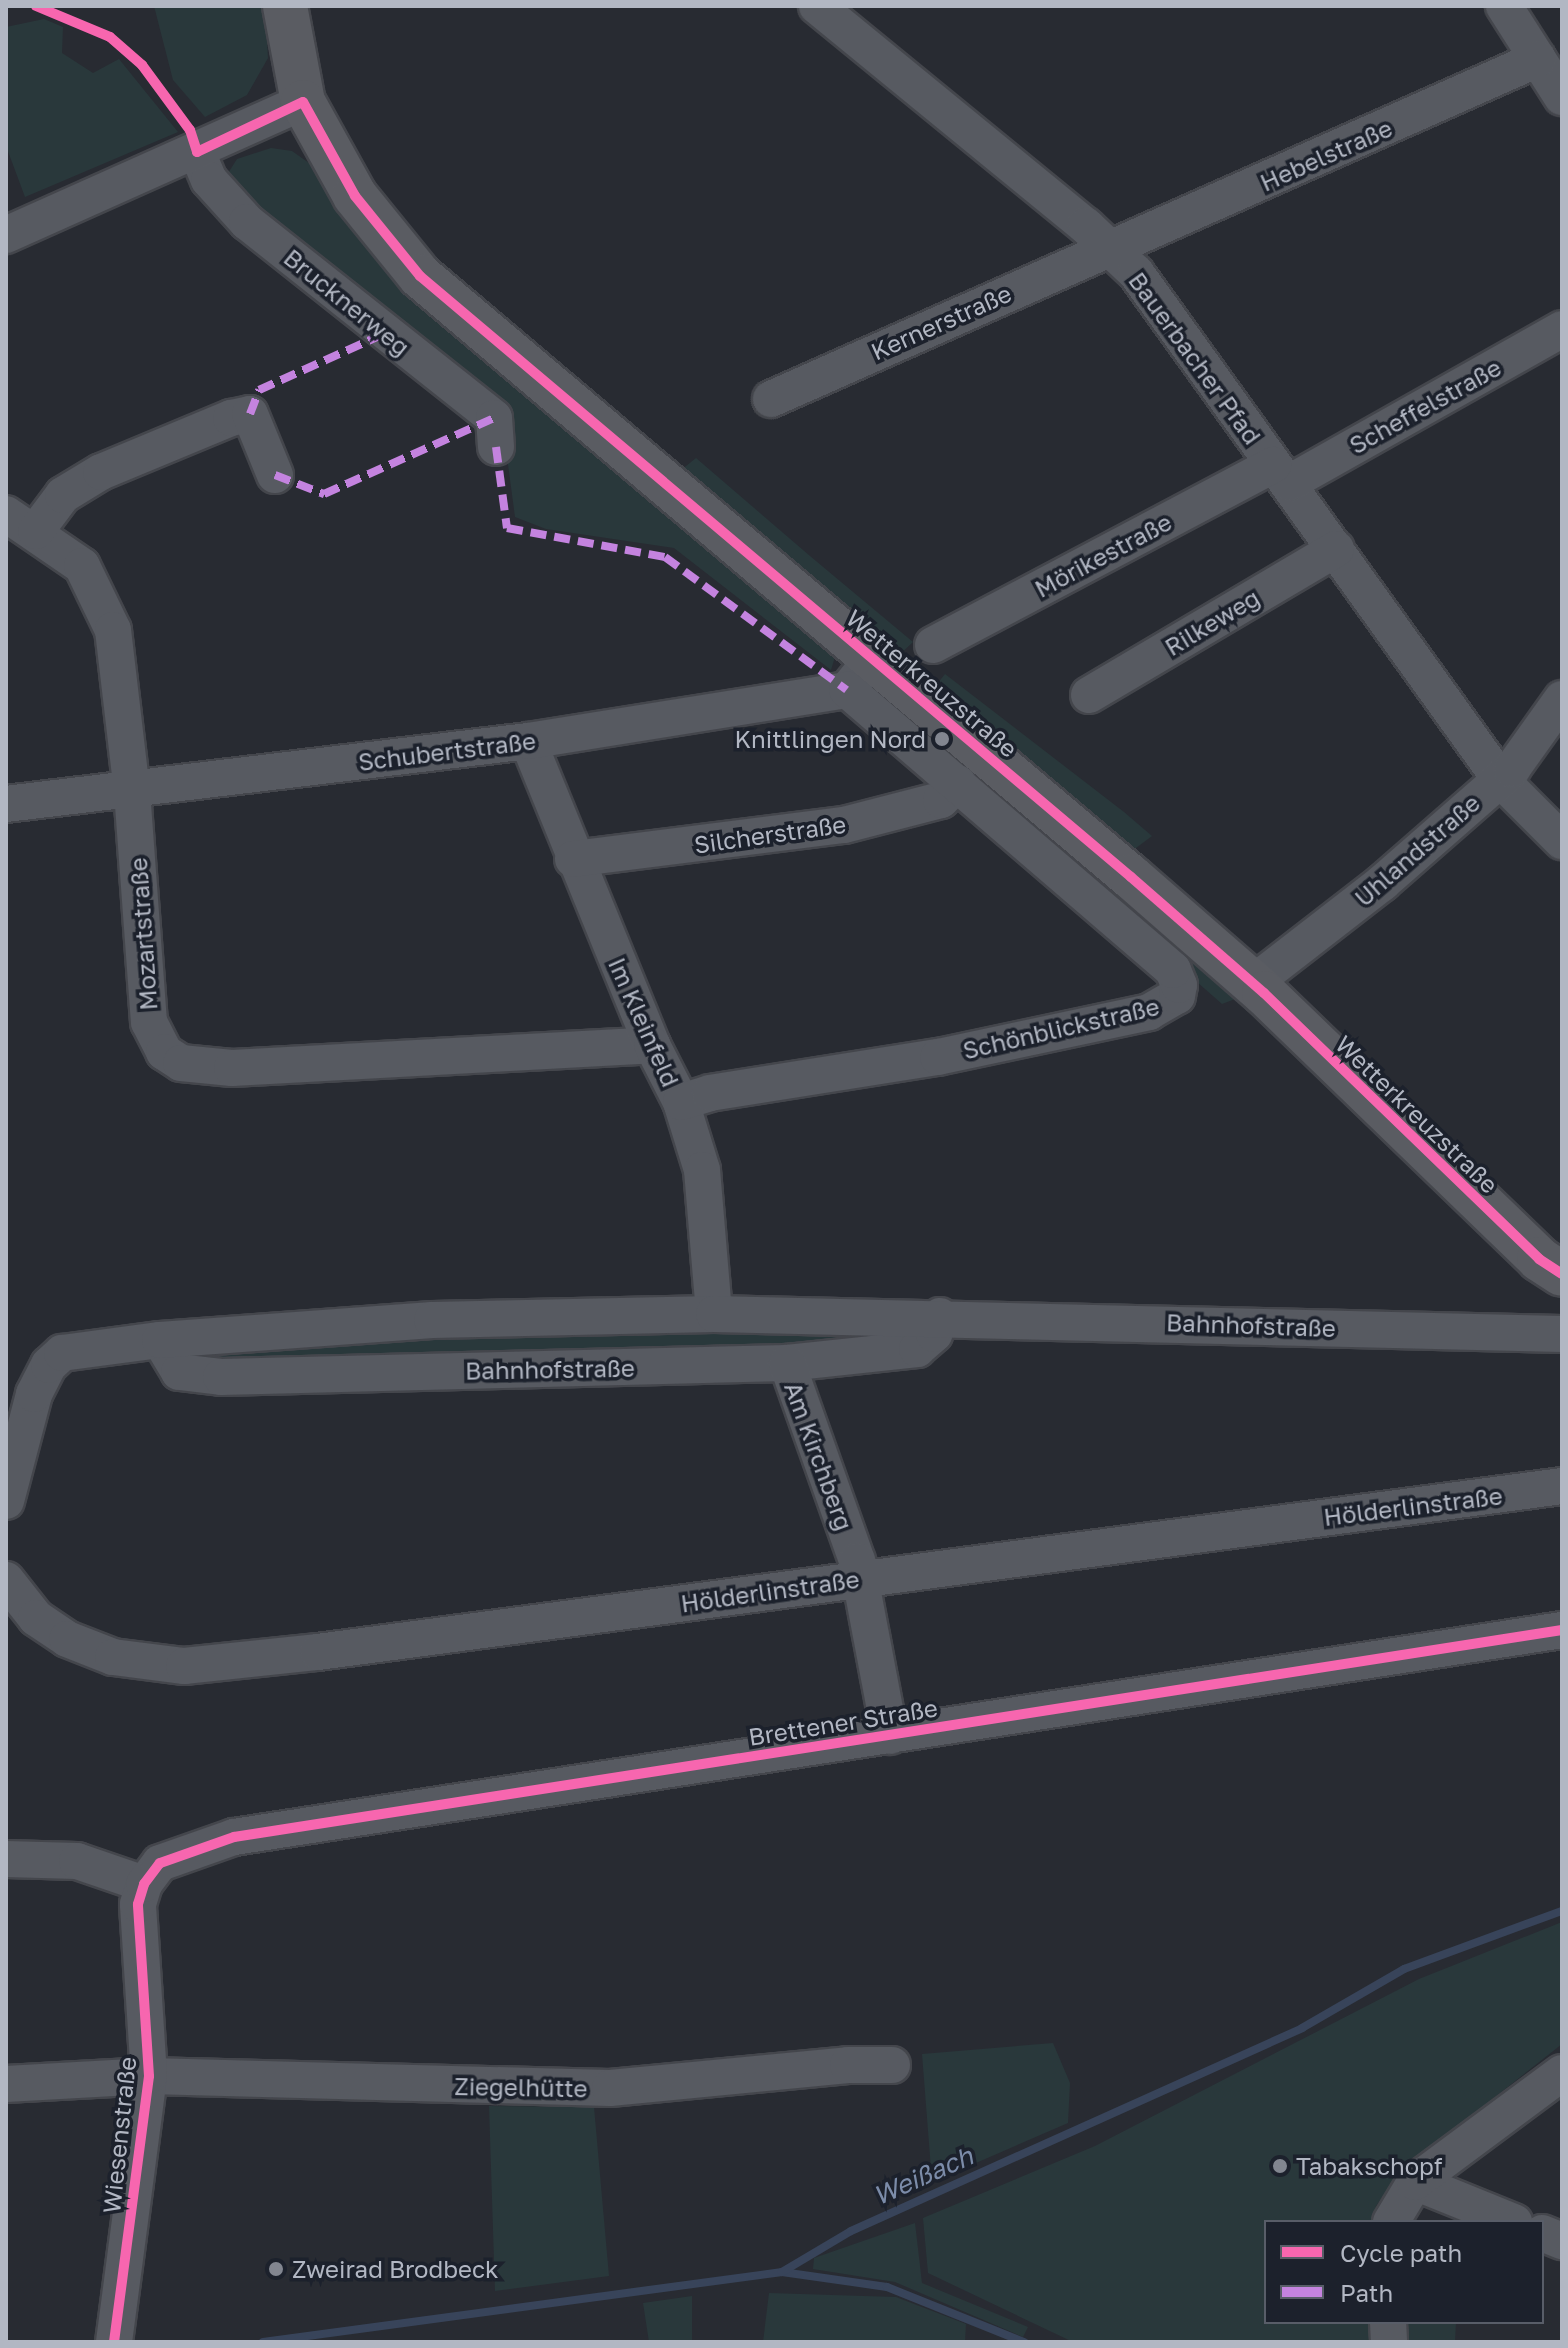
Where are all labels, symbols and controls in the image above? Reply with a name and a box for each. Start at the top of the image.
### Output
street label: Hebelstraße [1256,113,1396,197]
street label: Brucknerweg [278,243,416,361]
street label: Bauerbacher Pfad [1123,266,1267,450]
street label: Kernerstraße [867,278,1015,366]
street label: Scheffelstraße [1344,352,1506,460]
street label: Mörikestraße [1030,507,1176,603]
street label: Rilkeweg [1160,583,1264,661]
street label: Wetterkreuzstraße [841,603,1023,763]
place label: Knittlingen Nord [734,725,926,753]
street label: Schubertstraße [357,726,537,776]
marker: Knittlingen Nord [933,730,951,748]
street label: Uhlandstraße [1349,788,1485,912]
street label: Silcherstraße [692,809,848,859]
street label: Mozartstraße [123,857,163,1011]
street label: Im Kleinfeld [603,953,685,1091]
street label: Schönblickstraße [960,991,1162,1065]
street label: Wetterkreuzstraße [1330,1029,1504,1199]
street label: Bahnhofstraße [1166,1308,1336,1342]
street label: Bahnhofstraße [465,1353,635,1385]
street label: Am Kirchberg [779,1378,859,1534]
street label: Hölderlinstraße [1322,1481,1504,1531]
street label: Hölderlinstraße [679,1564,861,1618]
street label: Brettener Straße [746,1693,940,1751]
street label: Wiesenstraße [96,2055,142,2215]
street label: Ziegelhütte [454,2071,588,2103]
water label: Weißach [868,2140,978,2212]
place label: Tabakschopf [1296,2152,1442,2180]
marker: Tabakschopf [1271,2157,1289,2175]
legend [1264,2220,1544,2324]
text: Cycle path [1340,2238,1462,2267]
place label: Zweirad Brodbeck [292,2255,499,2283]
marker: Zweirad Brodbeck [267,2260,285,2278]
text: Path [1340,2278,1393,2307]

